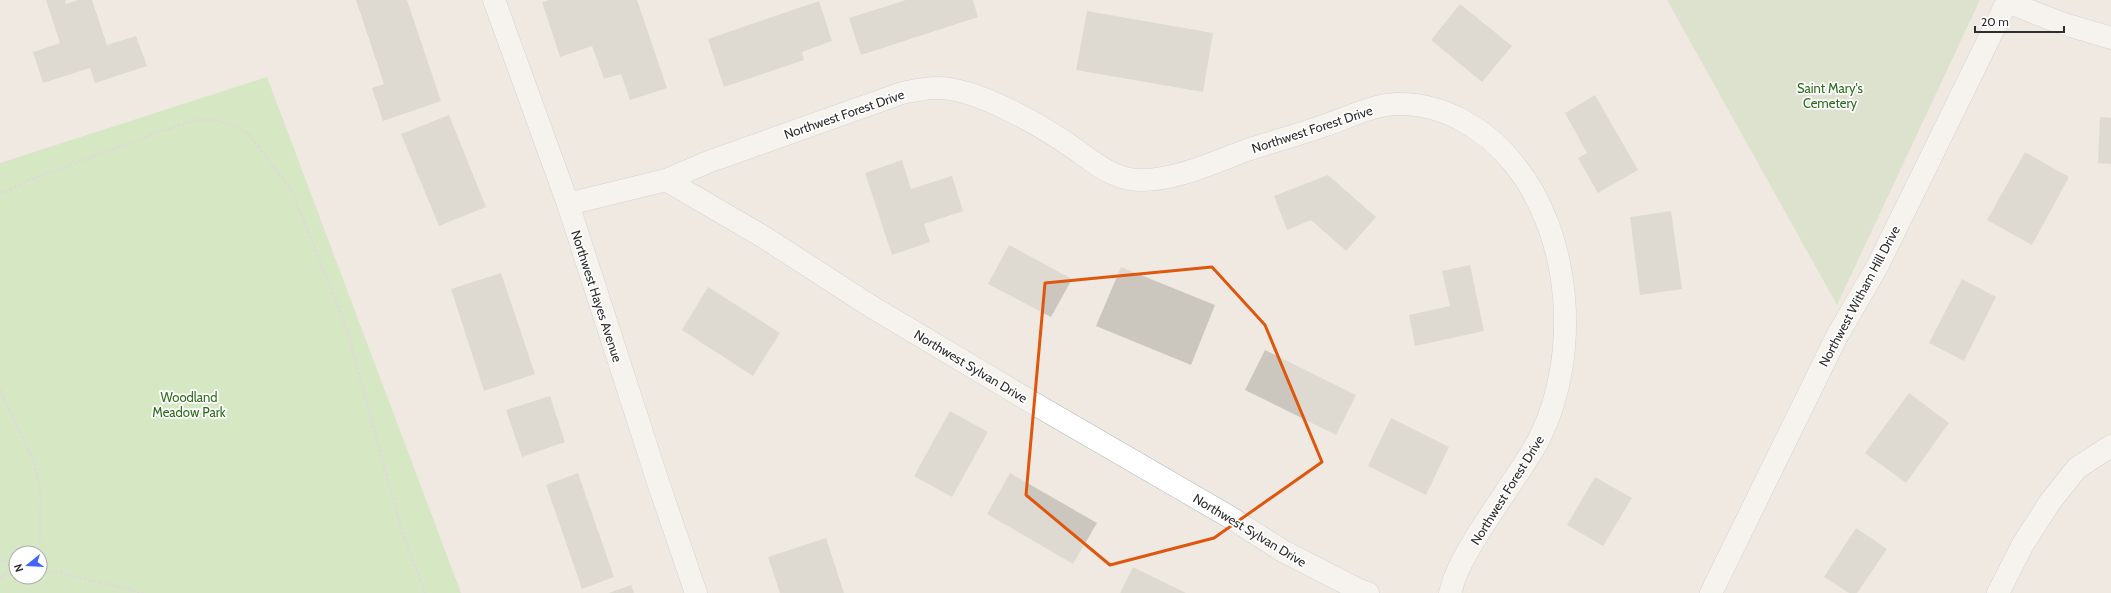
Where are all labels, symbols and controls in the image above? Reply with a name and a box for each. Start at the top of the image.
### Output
scale bar [1975,8,2064,34]
text: 20 m [1981,14,2009,29]
park label: Saint Mary's Cemetery [1797,80,1864,111]
street label: Northwest Forest Drive [782,86,907,142]
street label: Northwest Forest Drive [1250,102,1375,156]
street label: Northwest Witham Hill Drive [1815,223,1903,369]
street label: Northwest Hayes Avenue [568,228,626,364]
street label: Northwest Sylvan Drive [912,326,1031,406]
park label: Woodland Meadow Park [152,389,226,420]
street label: Northwest Forest Drive [1467,432,1547,548]
street label: Northwest Sylvan Drive [1191,490,1310,570]
north arrow [8,545,48,585]
text: N [11,562,26,574]

